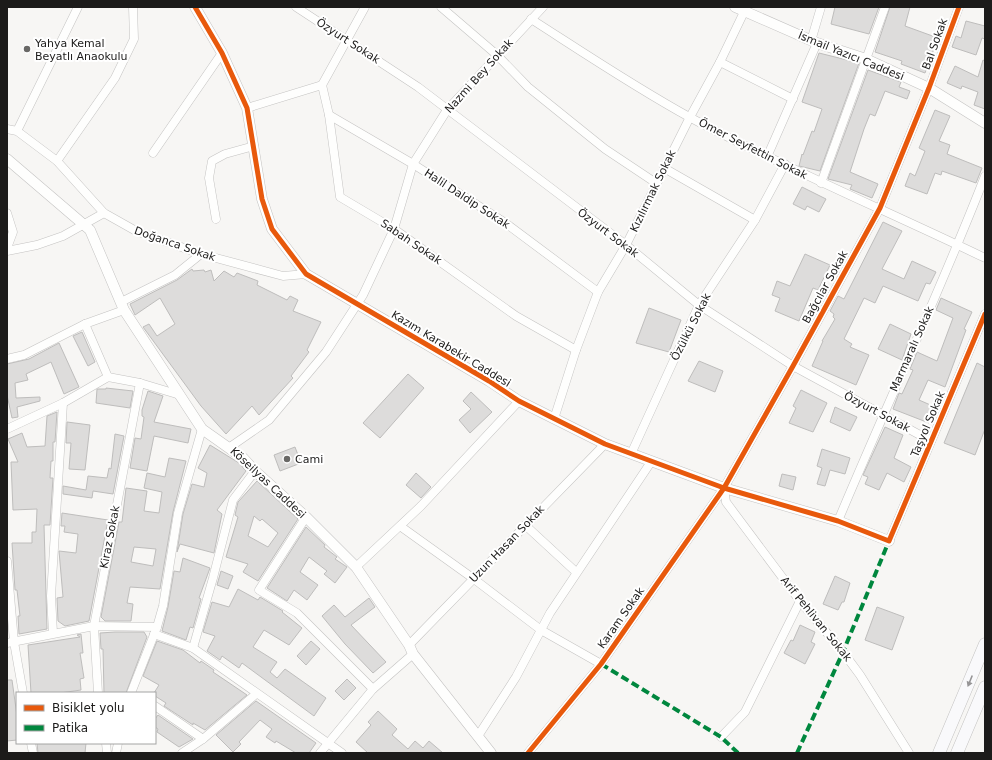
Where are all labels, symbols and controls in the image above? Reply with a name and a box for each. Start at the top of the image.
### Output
street label: Özyurt Sokak [314,16,383,67]
street label: Bal Sokak [920,16,951,72]
street label: İsmail Yazıcı Caddesi [796,29,906,83]
street label: Nazmi Bey Sokak [442,36,516,116]
place label: Yahya Kemal Beyatlı Anaokulu [34,37,128,63]
marker: Yahya Kemal Beyatlı Anaokulu [22,44,32,54]
street label: Ömer Seyfettin Sokak [696,116,810,182]
street label: Kızılırmak Sokak [627,147,679,234]
street label: Halil Daldip Sokak [422,166,513,232]
street label: Özyurt Sokak [575,206,642,261]
street label: Sabah Sokak [378,217,445,268]
street label: Doğanca Sokak [133,224,218,264]
street label: Bağcılar Sokak [800,248,851,326]
street label: Özülkü Sokak [668,291,714,363]
street label: Marmaralı Sokak [887,304,937,394]
street label: Kazım Karabekir Caddesi [389,308,513,390]
street label: Özyurt Sokak [842,389,913,435]
street label: Taşyol Sokak [908,389,948,460]
street label: Köseilyas Caddesi [228,445,308,521]
place label: Cami [295,453,323,466]
marker: Cami [282,454,292,464]
street label: Uzun Hasan Sokak [467,502,548,585]
street label: Kiraz Sokak [98,504,123,570]
street label: Arif Pehlivan Sokak [778,574,855,664]
street label: Karam Sokak [595,584,647,651]
one-way arrow [967,675,973,687]
legend [16,692,156,744]
text: Bisiklet yolu [52,701,125,715]
text: Patika [52,721,88,735]

